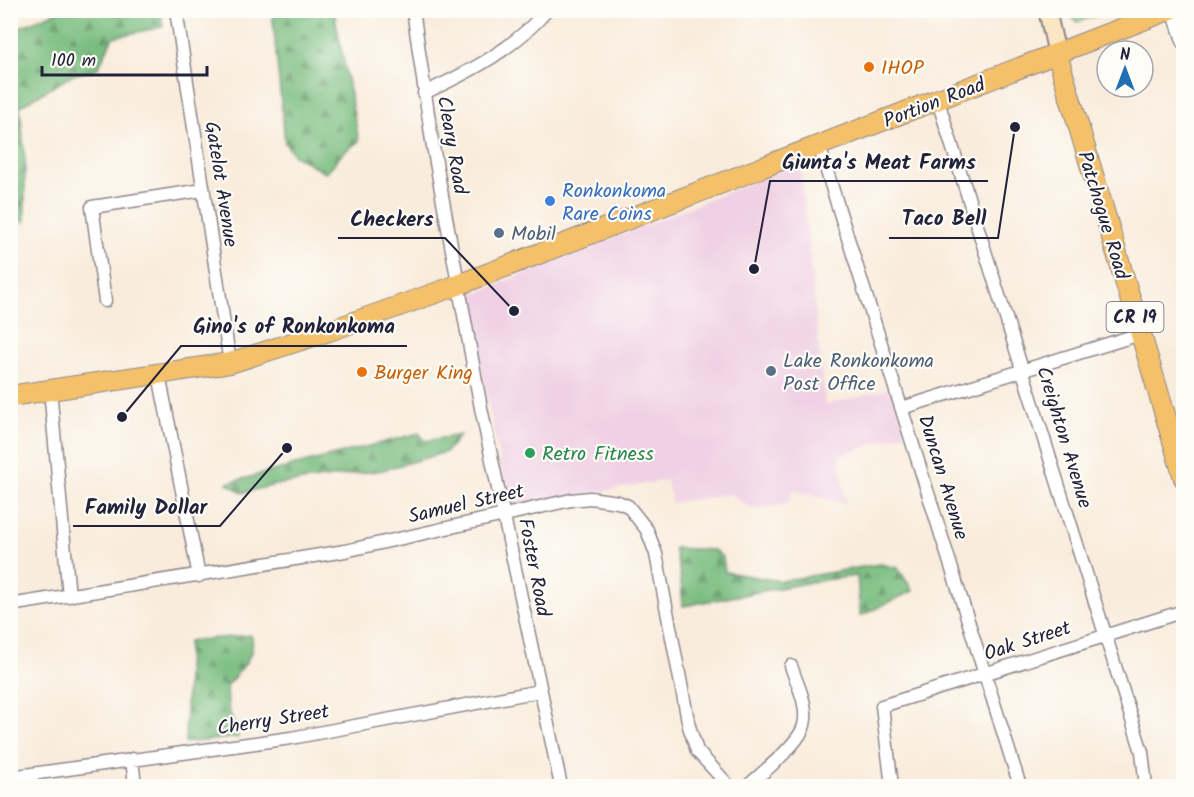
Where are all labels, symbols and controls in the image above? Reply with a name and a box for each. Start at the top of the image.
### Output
scale bar [42,39,207,77]
north arrow [1095,39,1155,99]
text: N [1120,43,1130,68]
text: 100 m [51,47,96,76]
place label: IHOP [881,53,925,85]
marker: IHOP [862,60,876,74]
street label: Portion Road [879,69,991,138]
street label: Cleary Road [427,94,476,198]
street label: Gatelot Avenue [194,119,246,250]
callout: Giunta's Meat Farms [770,142,988,181]
text: Giunta's Meat Farms [782,147,976,180]
street label: Patchogue Road [1067,147,1137,285]
place label: Ronkonkoma Rare Coins [562,176,666,231]
marker: Ronkonkoma Rare Coins [543,194,557,208]
callout: Checkers [338,199,445,238]
callout: Taco Bell [889,199,998,238]
text: Taco Bell [902,203,987,236]
text: Checkers [350,204,434,237]
place label: Mobil [511,219,556,251]
marker: Mobil [492,226,506,240]
road number: CR 19 [1106,302,1164,332]
callout: Gino's of Ronkonkoma [181,307,407,346]
text: Gino's of Ronkonkoma [193,311,395,344]
place label: Lake Ronkonkoma Post Office [783,346,934,401]
place label: Burger King [374,358,473,390]
street label: Creighton Avenue [1026,363,1100,513]
marker: Lake Ronkonkoma Post Office [764,364,778,378]
marker: Burger King [355,365,369,379]
street label: Duncan Avenue [908,411,976,544]
place label: Retro Fitness [542,439,654,471]
marker: Retro Fitness [523,446,537,460]
street label: Samuel Street [405,476,528,534]
callout: Family Dollar [73,487,220,526]
text: Family Dollar [85,492,209,525]
street label: Foster Road [508,515,558,620]
street label: Oak Street [980,613,1075,671]
street label: Cherry Street [215,696,332,746]

